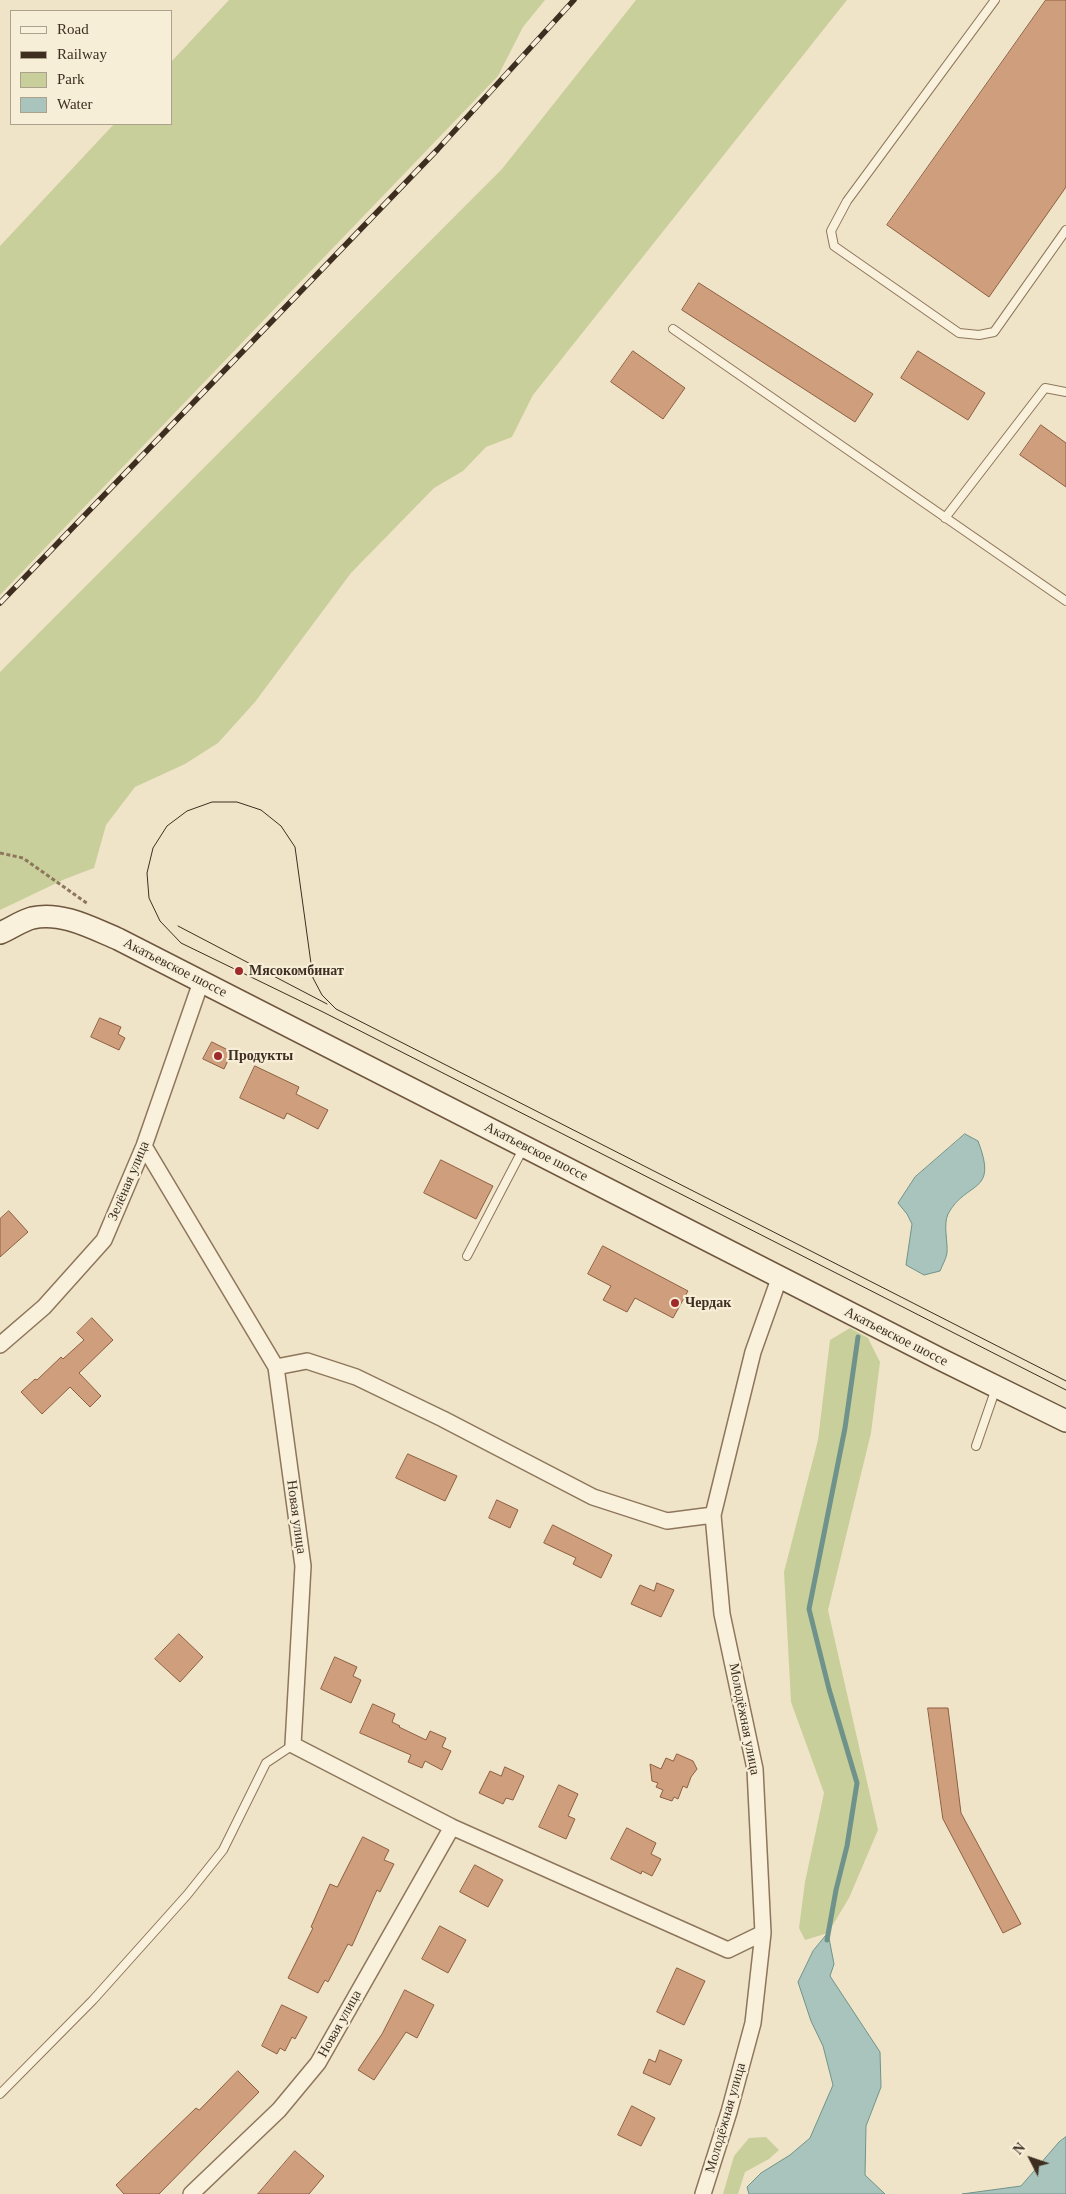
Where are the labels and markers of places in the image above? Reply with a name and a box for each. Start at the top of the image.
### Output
place label: Мясокомбинат [249,963,344,979]
marker: Мясокомбинат [233,965,245,977]
place label: Продукты [228,1048,293,1064]
marker: Продукты [212,1050,224,1062]
place label: Чердак [685,1295,731,1311]
marker: Чердак [669,1297,681,1309]

